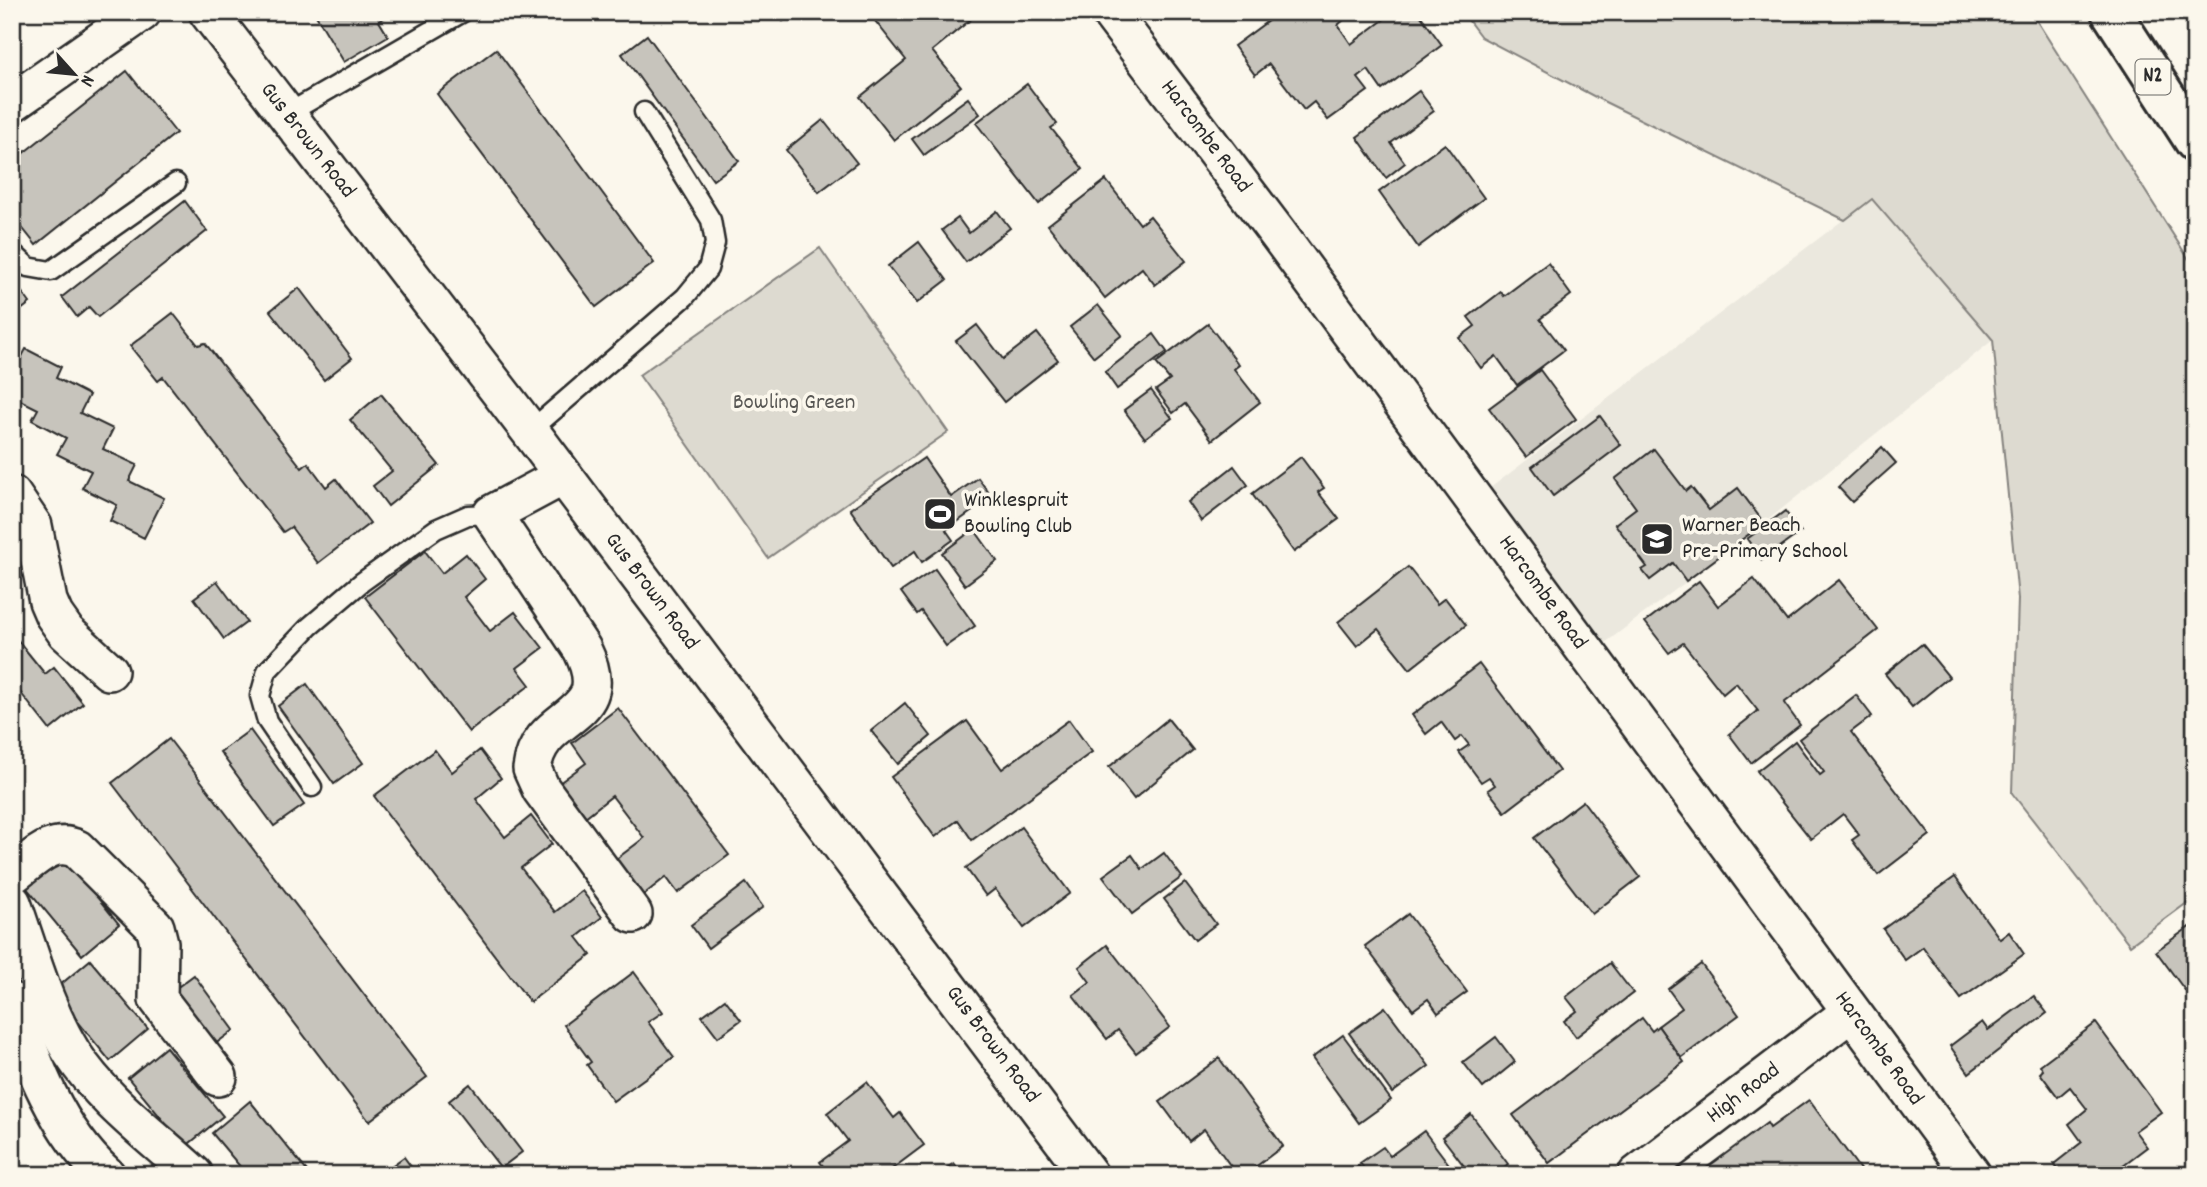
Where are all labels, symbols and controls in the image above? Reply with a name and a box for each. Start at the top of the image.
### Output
north arrow [38,38,108,108]
road number: N2 [2136,60,2170,94]
text: N [72,70,100,90]
street label: Harcombe Road [1151,73,1259,201]
street label: Gus Brown Road [251,76,363,206]
park label: Bowling Green [733,387,855,420]
place label: Winklespruit Bowling Club [964,485,1072,544]
sports icon: Winklespruit Bowling Club [921,495,959,533]
place label: Warner Beach Pre-Primary School [1682,510,1848,569]
school or university icon: Warner Beach Pre-Primary School [1638,520,1676,558]
street label: Gus Brown Road [596,526,706,658]
street label: Harcombe Road [1489,529,1595,657]
street label: Gus Brown Road [937,979,1047,1111]
street label: Harcombe Road [1825,985,1931,1113]
street label: High Road [1700,1055,1788,1133]

